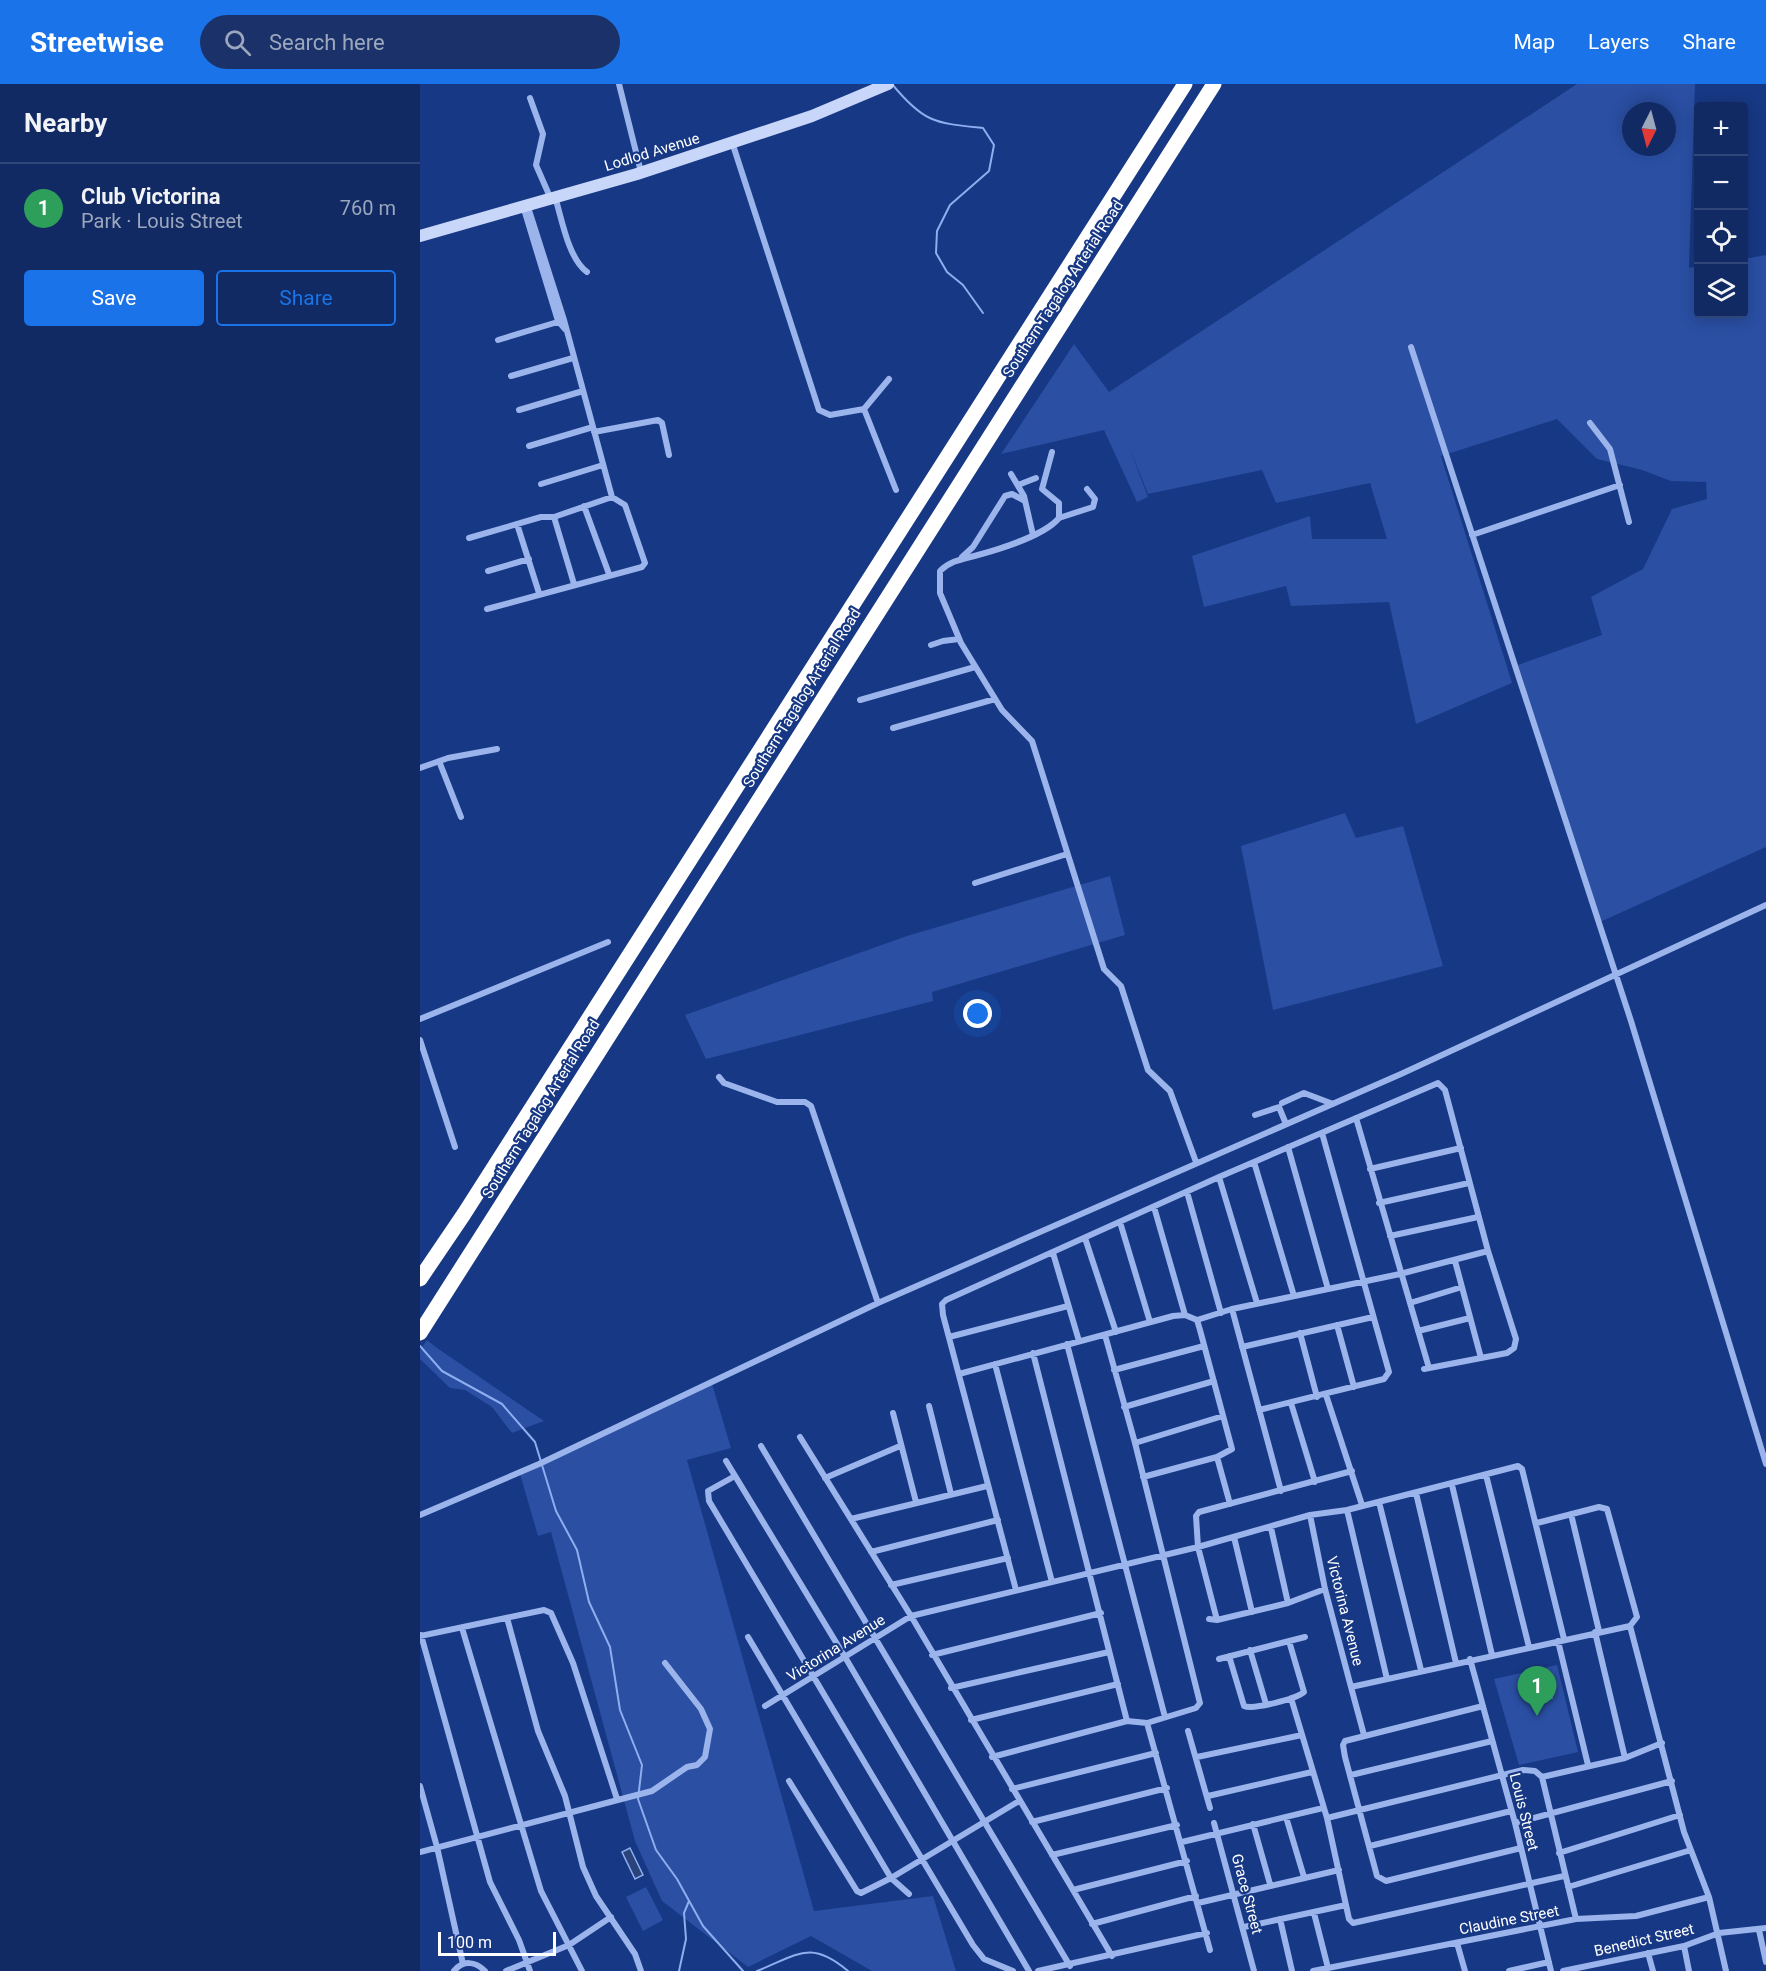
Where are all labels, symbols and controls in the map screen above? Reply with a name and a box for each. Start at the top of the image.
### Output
search box [200,15,620,69]
text: Streetwise [30,26,164,59]
icon: search [221,26,254,59]
text: Search here [269,30,385,55]
text: Map [1513,30,1555,54]
text: Layers [1588,30,1649,54]
text: Share [1682,30,1736,54]
north arrow [1622,102,1676,156]
map controls [1694,102,1748,318]
button: + [1694,102,1748,156]
text: Nearby [24,108,107,138]
street label: Lodlod Avenue [602,129,702,175]
button: − [1694,156,1748,210]
text: Club Victorina [81,184,221,209]
text: 1 [38,196,49,220]
text: 760 m [340,196,396,220]
street label: Southern Tagalog Arterial Road [999,197,1127,381]
text: Park · Louis Street [81,209,243,233]
button: locate [1694,210,1748,264]
button: layers [1694,264,1748,318]
button: Save [24,270,204,326]
button: Share [216,270,396,326]
street label: Southern Tagalog Arterial Road [739,605,865,791]
your location [963,999,992,1028]
street label: Southern Tagalog Arterial Road [478,1016,604,1202]
street label: Victorina Avenue [1323,1554,1367,1668]
street label: Victorina Avenue [784,1611,888,1685]
pin: 1 [1518,1666,1556,1716]
street label: Louis Street [1506,1771,1542,1853]
street label: Grace Street [1228,1852,1266,1936]
street label: Claudine Street [1457,1901,1561,1939]
street label: Benedict Street [1592,1920,1696,1960]
scale bar [438,1929,556,1956]
text: 100 m [447,1933,492,1952]

